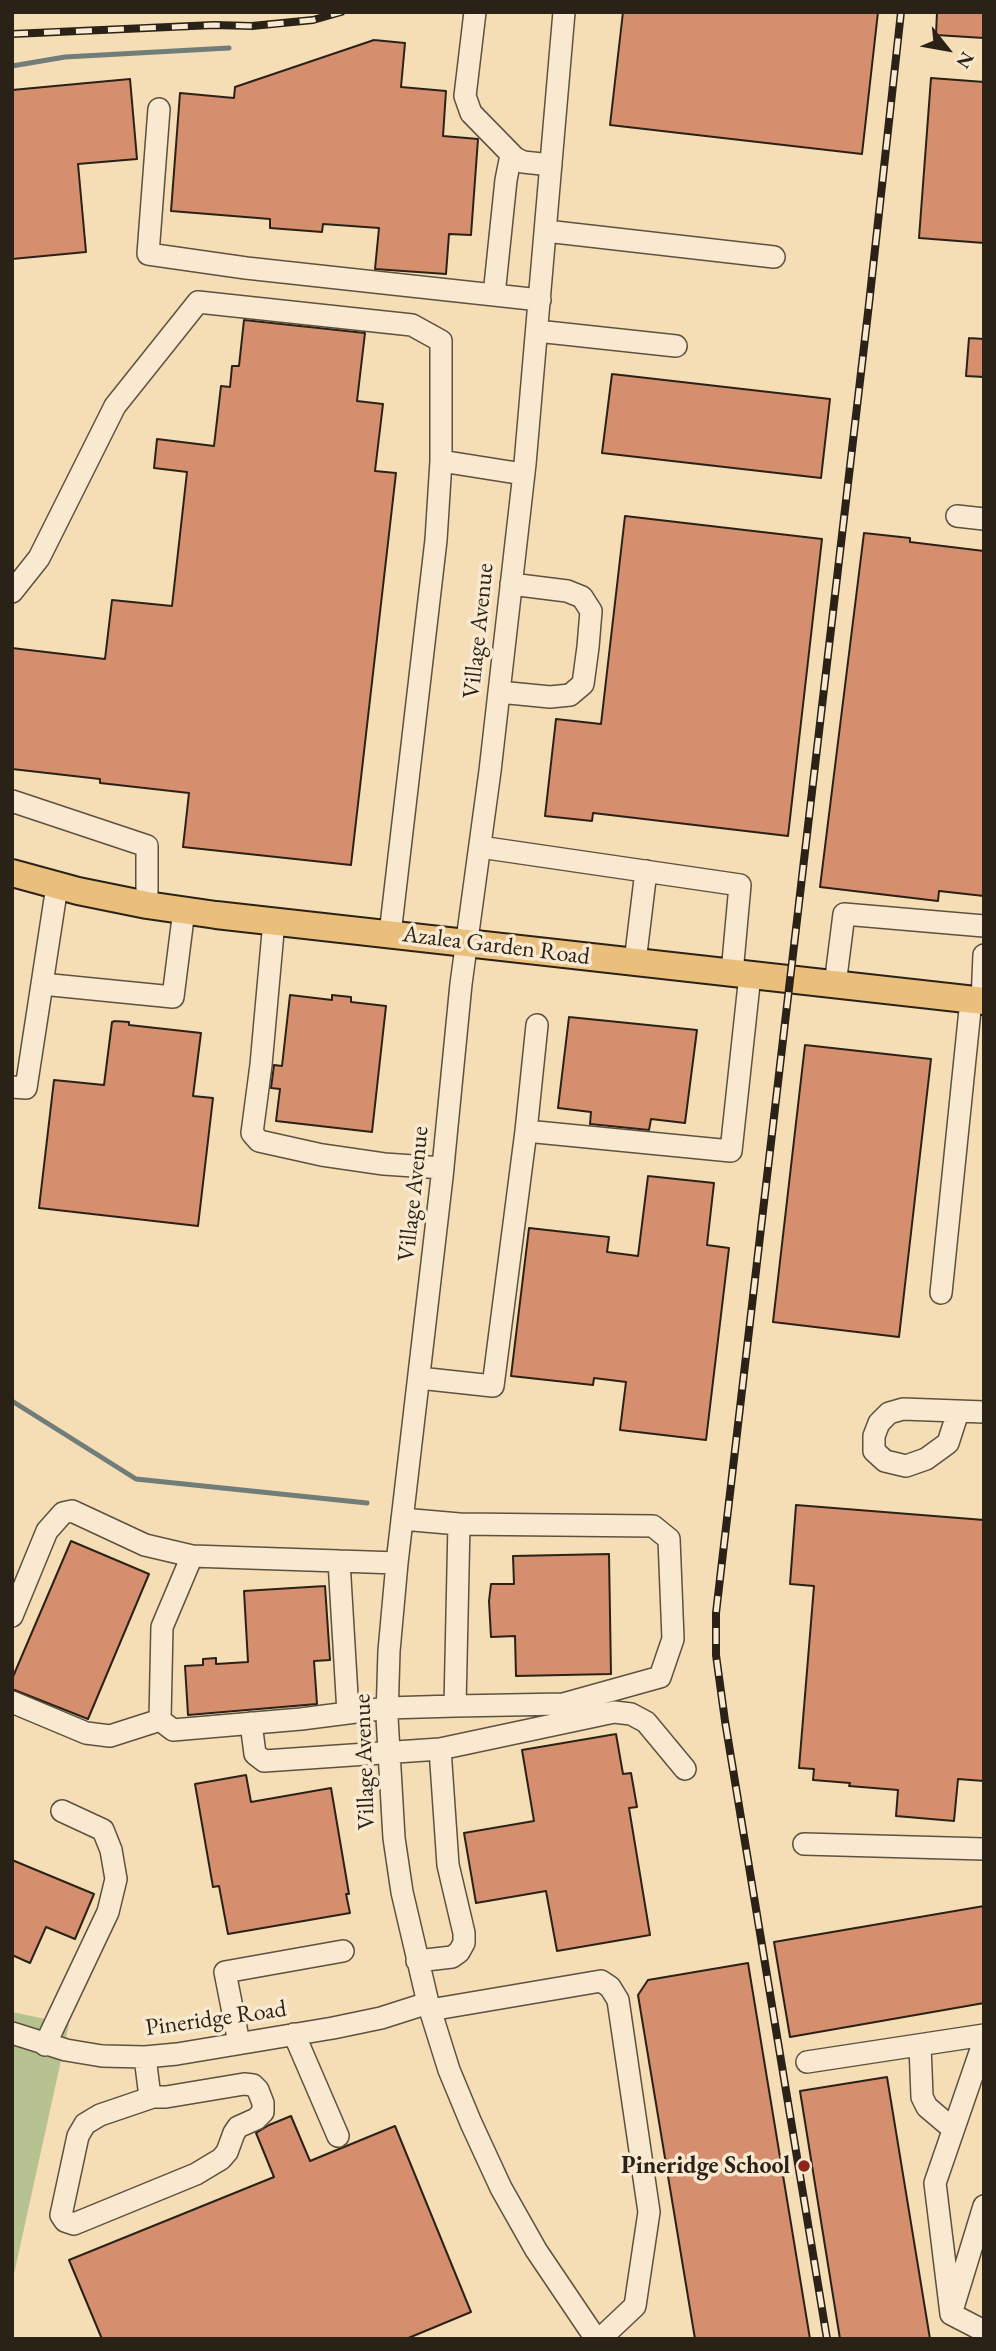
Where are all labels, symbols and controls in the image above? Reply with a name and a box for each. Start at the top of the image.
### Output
north arrow [912,14,982,84]
text: N [951,47,980,73]
street label: Village Avenue [458,562,500,700]
street label: Azalea Garden Road [401,920,591,972]
street label: Village Avenue [393,1125,435,1263]
street label: Village Avenue [348,1693,382,1831]
street label: Pineridge Road [144,1995,288,2043]
place label: Pineridge School [621,2152,790,2180]
marker: Pineridge School [796,2158,812,2174]

